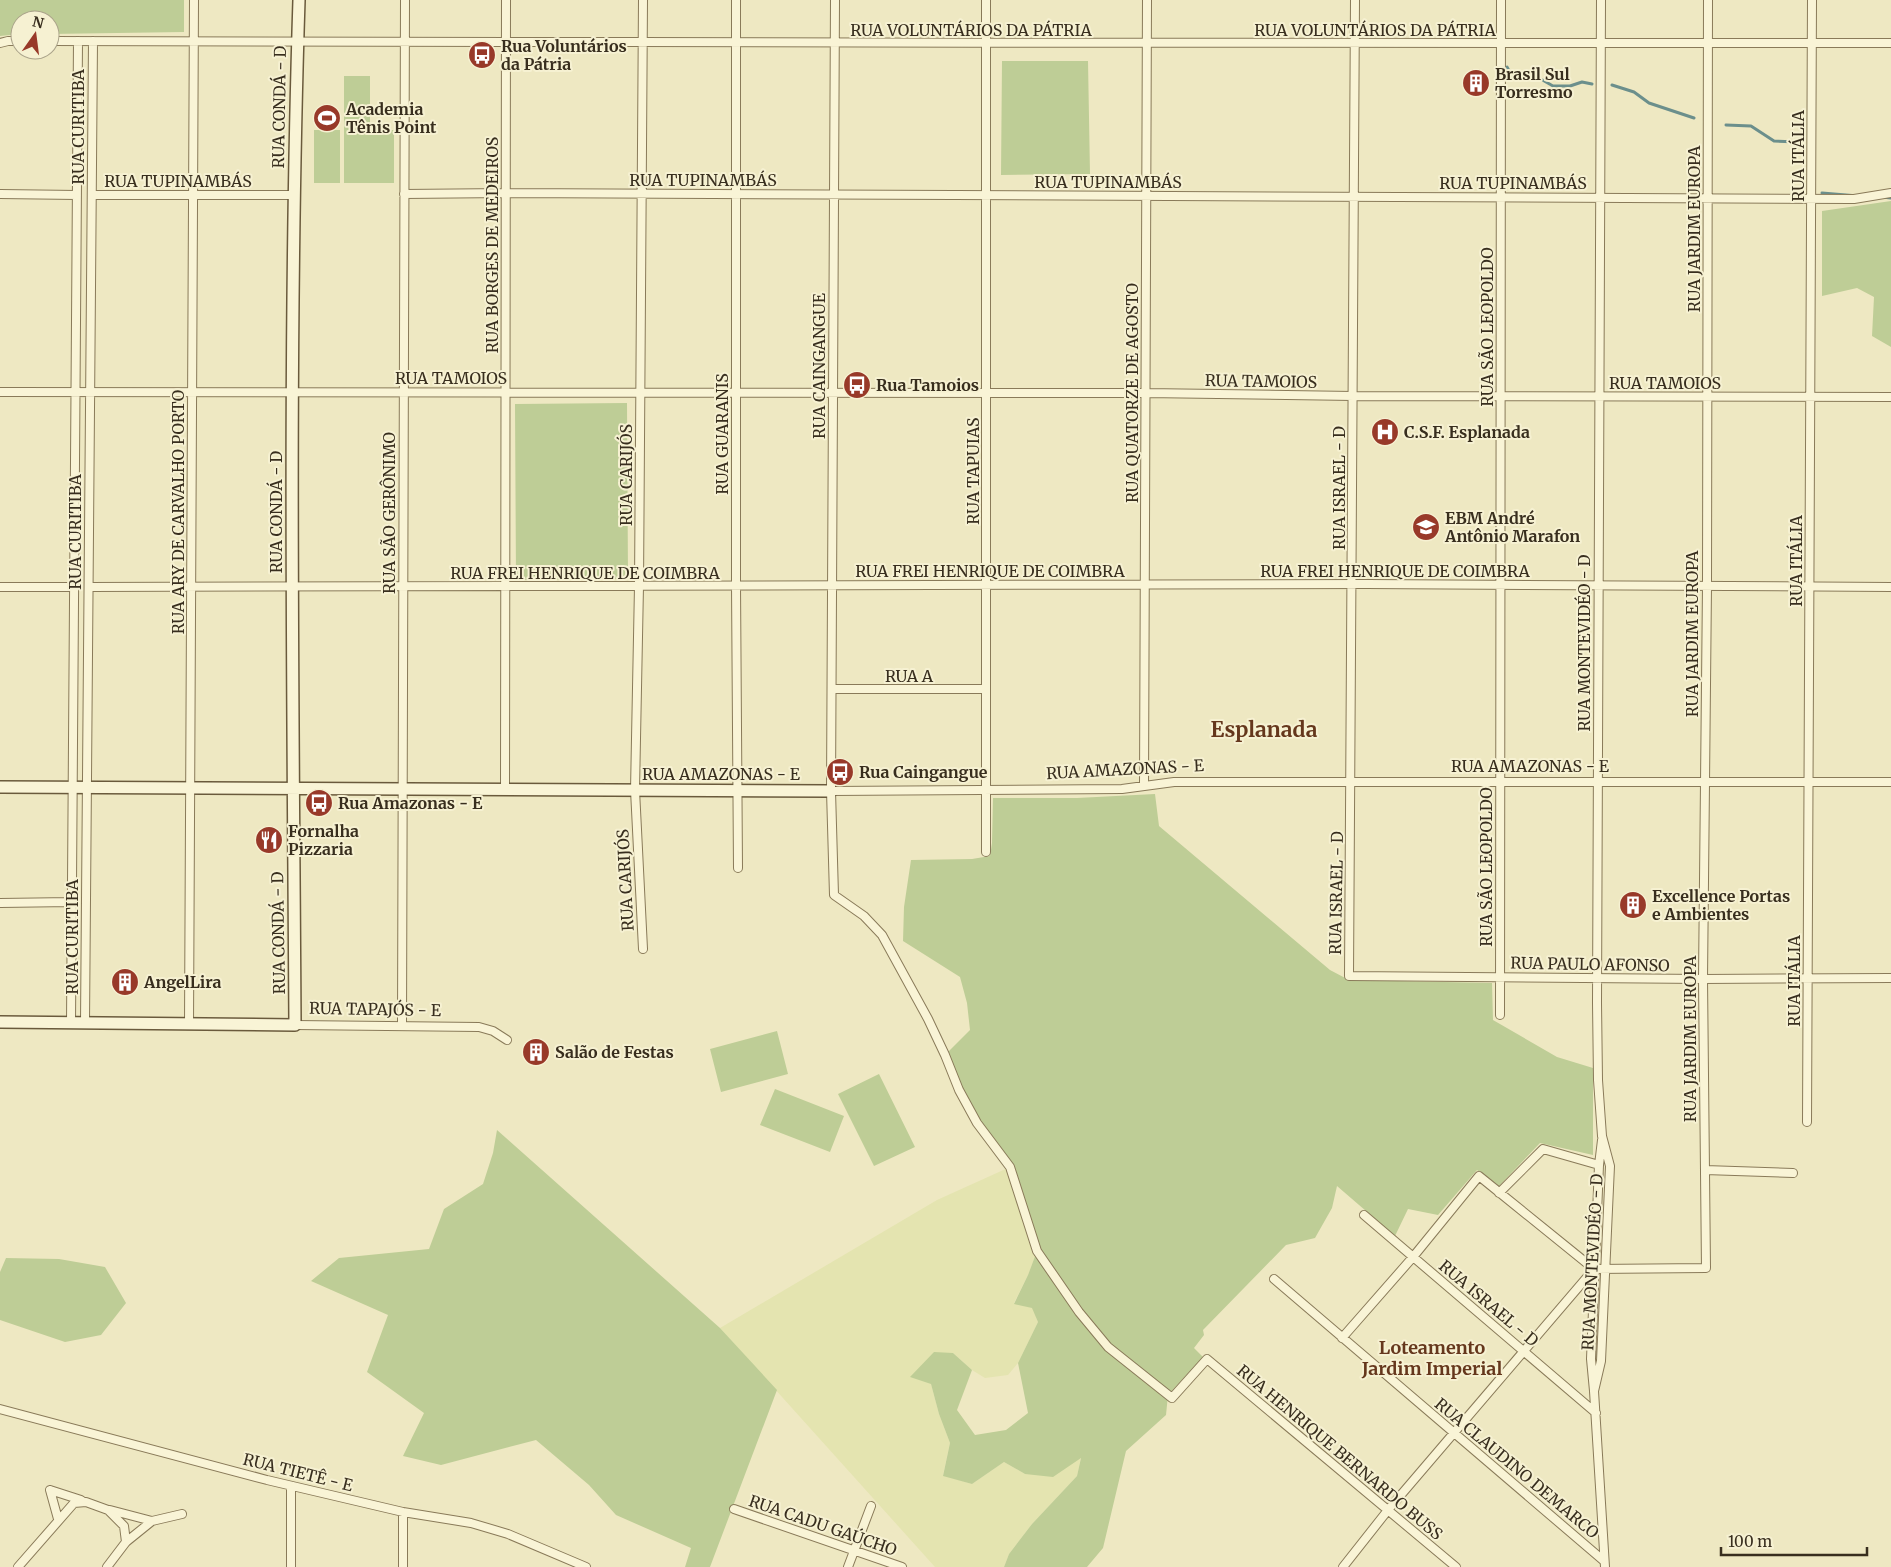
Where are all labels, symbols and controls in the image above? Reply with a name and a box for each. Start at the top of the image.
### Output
north arrow [10,10,60,60]
text: N [31,12,46,32]
street label: RUA VOLUNTÁRIOS DA PÁTRIA [850,20,1092,40]
street label: RUA VOLUNTÁRIOS DA PÁTRIA [1254,20,1496,40]
place label: Rua Voluntários da Pátria [501,36,627,74]
bus stop icon: Rua Voluntários da Pátria [467,40,497,70]
street label: RUA CONDÁ - D [268,45,290,169]
place label: Brasil Sul Torresmo [1495,64,1573,102]
building icon: Brasil Sul Torresmo [1461,68,1491,98]
street label: RUA CURITIBA [68,69,88,185]
place label: Academia Tênis Point [345,99,437,137]
sports icon: Academia Tênis Point [312,103,342,133]
street label: RUA ITÁLIA [1788,110,1808,202]
street label: RUA BORGES DE MEDEIROS [482,137,502,353]
street label: RUA JARDIM EUROPA [1684,145,1704,312]
street label: RUA TUPINAMBÁS [629,170,777,190]
street label: RUA TUPINAMBÁS [104,171,252,191]
street label: RUA TUPINAMBÁS [1034,172,1182,192]
street label: RUA TUPINAMBÁS [1439,173,1587,193]
street label: RUA SÃO LEOPOLDO [1477,247,1497,407]
street label: RUA QUATORZE DE AGOSTO [1122,282,1142,503]
street label: RUA CAINGANGUE [809,292,829,439]
street label: RUA TAMOIOS [395,368,507,388]
bus stop icon: Rua Tamoios [842,370,872,400]
street label: RUA TAMOIOS [1205,370,1317,392]
street label: RUA GUARANIS [712,373,732,495]
street label: RUA TAMOIOS [1609,373,1721,393]
place label: Rua Tamoios [876,375,979,395]
street label: RUA ARY DE CARVALHO PORTO [168,389,188,634]
street label: RUA TAPUIAS [963,417,983,525]
hospital icon: C.S.F. Esplanada [1370,417,1400,447]
place label: C.S.F. Esplanada [1404,422,1530,442]
street label: RUA CARIJÓS [616,424,636,526]
street label: RUA ISRAEL - D [1329,426,1349,550]
street label: RUA SÃO GERÔNIMO [379,431,399,594]
street label: RUA CONDÁ - D [266,451,286,573]
street label: RUA CURITIBA [65,474,85,590]
place label: EBM André Antônio Marafon [1444,508,1580,546]
school or university icon: EBM André Antônio Marafon [1411,512,1441,542]
street label: RUA ITÁLIA [1786,515,1806,607]
street label: RUA JARDIM EUROPA [1682,550,1702,717]
street label: RUA MONTEVIDÉO - D [1574,554,1594,732]
street label: RUA FREI HENRIQUE DE COIMBRA [855,561,1126,581]
street label: RUA FREI HENRIQUE DE COIMBRA [1260,561,1531,581]
street label: RUA FREI HENRIQUE DE COIMBRA [450,563,721,583]
street label: RUA A [885,666,934,686]
district label: Esplanada [1211,716,1318,743]
street label: RUA AMAZONAS - E [1046,755,1205,783]
street label: RUA AMAZONAS - E [1451,756,1610,776]
bus stop icon: Rua Caingangue [825,757,855,787]
place label: Rua Caingangue [859,762,988,782]
street label: RUA AMAZONAS - E [642,764,801,784]
street label: RUA SÃO LEOPOLDO [1476,787,1496,947]
bus stop icon: Rua Amazonas - E [304,788,334,818]
place label: Rua Amazonas - E [338,793,483,813]
place label: Fornalha Pizzaria [288,821,359,859]
restaurant icon: Fornalha Pizzaria [254,825,284,855]
street label: RUA CARIJÓS [612,828,638,932]
street label: RUA ISRAEL - D [1325,831,1347,955]
street label: RUA CONDÁ - D [267,871,289,995]
street label: RUA CURITIBA [62,879,82,995]
place label: Excellence Portas e Ambientes [1652,886,1790,924]
building icon: Excellence Portas e Ambientes [1618,890,1648,920]
street label: RUA ITÁLIA [1784,935,1804,1027]
street label: RUA PAULO AFONSO [1510,953,1670,975]
street label: RUA JARDIM EUROPA [1680,955,1700,1122]
building icon: AngelLira [110,967,140,997]
place label: AngelLira [143,972,221,992]
street label: RUA TAPAJÓS - E [309,998,442,1020]
building icon: Salão de Festas [521,1037,551,1067]
place label: Salão de Festas [555,1042,674,1062]
street label: RUA MONTEVIDÉO - D [1577,1173,1607,1351]
street label: RUA ISRAEL - D [1435,1256,1543,1350]
district label: Loteamento Jardim Imperial [1361,1336,1502,1380]
street label: RUA HENRIQUE BERNARDO BUSS [1233,1360,1447,1544]
street label: RUA CLAUDINO DEMARCO [1431,1393,1603,1543]
street label: RUA TIETÊ - E [241,1449,356,1495]
street label: RUA CADU GAÚCHO [746,1490,900,1560]
scale bar [1721,1524,1867,1556]
text: 100 m [1728,1532,1772,1551]

